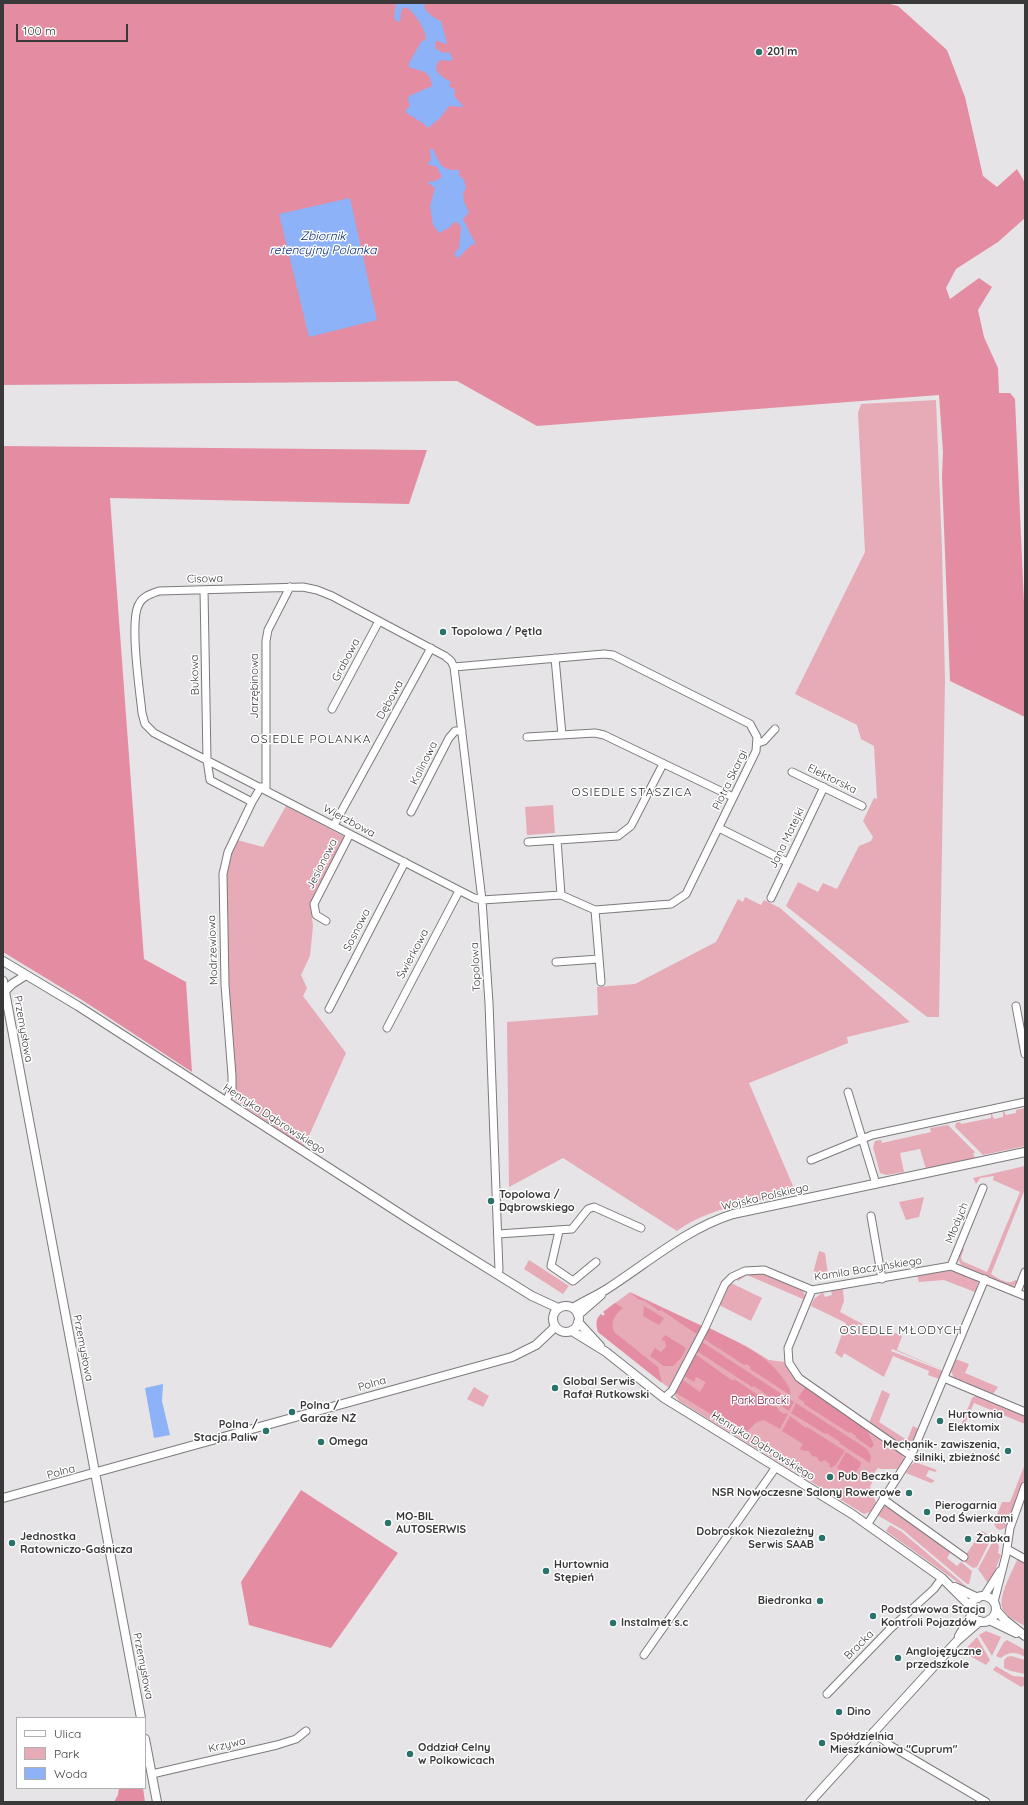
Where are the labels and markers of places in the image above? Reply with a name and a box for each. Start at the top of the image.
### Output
place label: 201 m [767,45,798,59]
marker: 201 m [754,47,764,57]
place label: Topolowa / Pętla [451,625,542,639]
marker: Topolowa / Pętla [438,627,448,637]
place label: Topolowa / Dąbrowskiego [499,1188,575,1214]
marker: Topolowa / Dąbrowskiego [486,1196,496,1206]
place label: Global Serwis Rafał Rutkowski [563,1375,649,1401]
marker: Global Serwis Rafał Rutkowski [550,1383,560,1393]
place label: Polna / Garaże NŻ [300,1399,356,1425]
marker: Polna / Garaże NŻ [287,1407,297,1417]
place label: Hurtownia Elektomix [948,1408,1003,1434]
marker: Hurtownia Elektomix [935,1416,945,1426]
place label: Polna / Stacja Paliw [194,1418,258,1444]
marker: Polna / Stacja Paliw [261,1426,271,1436]
place label: Omega [329,1435,368,1449]
marker: Omega [316,1437,326,1447]
place label: Mechanik- zawiszenia, silniki, zbieżność [883,1438,1000,1464]
marker: Mechanik- zawiszenia, silniki, zbieżność [1003,1446,1013,1456]
place label: Pub Beczka [838,1470,899,1484]
marker: Pub Beczka [825,1472,835,1482]
place label: NSR Nowoczesne Salony Rowerowe [712,1486,901,1500]
marker: NSR Nowoczesne Salony Rowerowe [904,1488,914,1498]
place label: Pierogarnia Pod Świerkami [935,1499,1013,1525]
marker: Pierogarnia Pod Świerkami [922,1507,932,1517]
place label: MO-BIL AUTOSERWIS [396,1510,466,1536]
marker: MO-BIL AUTOSERWIS [383,1518,393,1528]
place label: Dobroskok Niezależny Serwis SAAB [696,1525,814,1551]
place label: Jednostka Ratowniczo-Gaśnicza [20,1530,133,1556]
place label: Żabka [976,1532,1010,1546]
marker: Dobroskok Niezależny Serwis SAAB [817,1533,827,1543]
marker: Żabka [963,1534,973,1544]
marker: Jednostka Ratowniczo-Gaśnicza [7,1538,17,1548]
place label: Hurtownia Stępień [554,1558,609,1584]
marker: Hurtownia Stępień [541,1566,551,1576]
place label: Biedronka [758,1594,812,1608]
marker: Biedronka [815,1596,825,1606]
place label: Podstawowa Stacja Kontroli Pojazdów [881,1603,985,1629]
marker: Podstawowa Stacja Kontroli Pojazdów [868,1611,878,1621]
place label: Instalmet s.c [621,1616,688,1630]
marker: Instalmet s.c [608,1618,618,1628]
place label: Anglojęzyczne przedszkole [906,1645,982,1671]
marker: Anglojęzyczne przedszkole [893,1653,903,1663]
place label: Dino [847,1705,871,1719]
marker: Dino [834,1707,844,1717]
place label: Spółdzielnia Mieszkaniowa "Cuprum" [830,1730,957,1756]
marker: Spółdzielnia Mieszkaniowa "Cuprum" [817,1738,827,1748]
place label: Oddział Celny w Polkowicach [418,1741,495,1767]
marker: Oddział Celny w Polkowicach [405,1749,415,1759]

